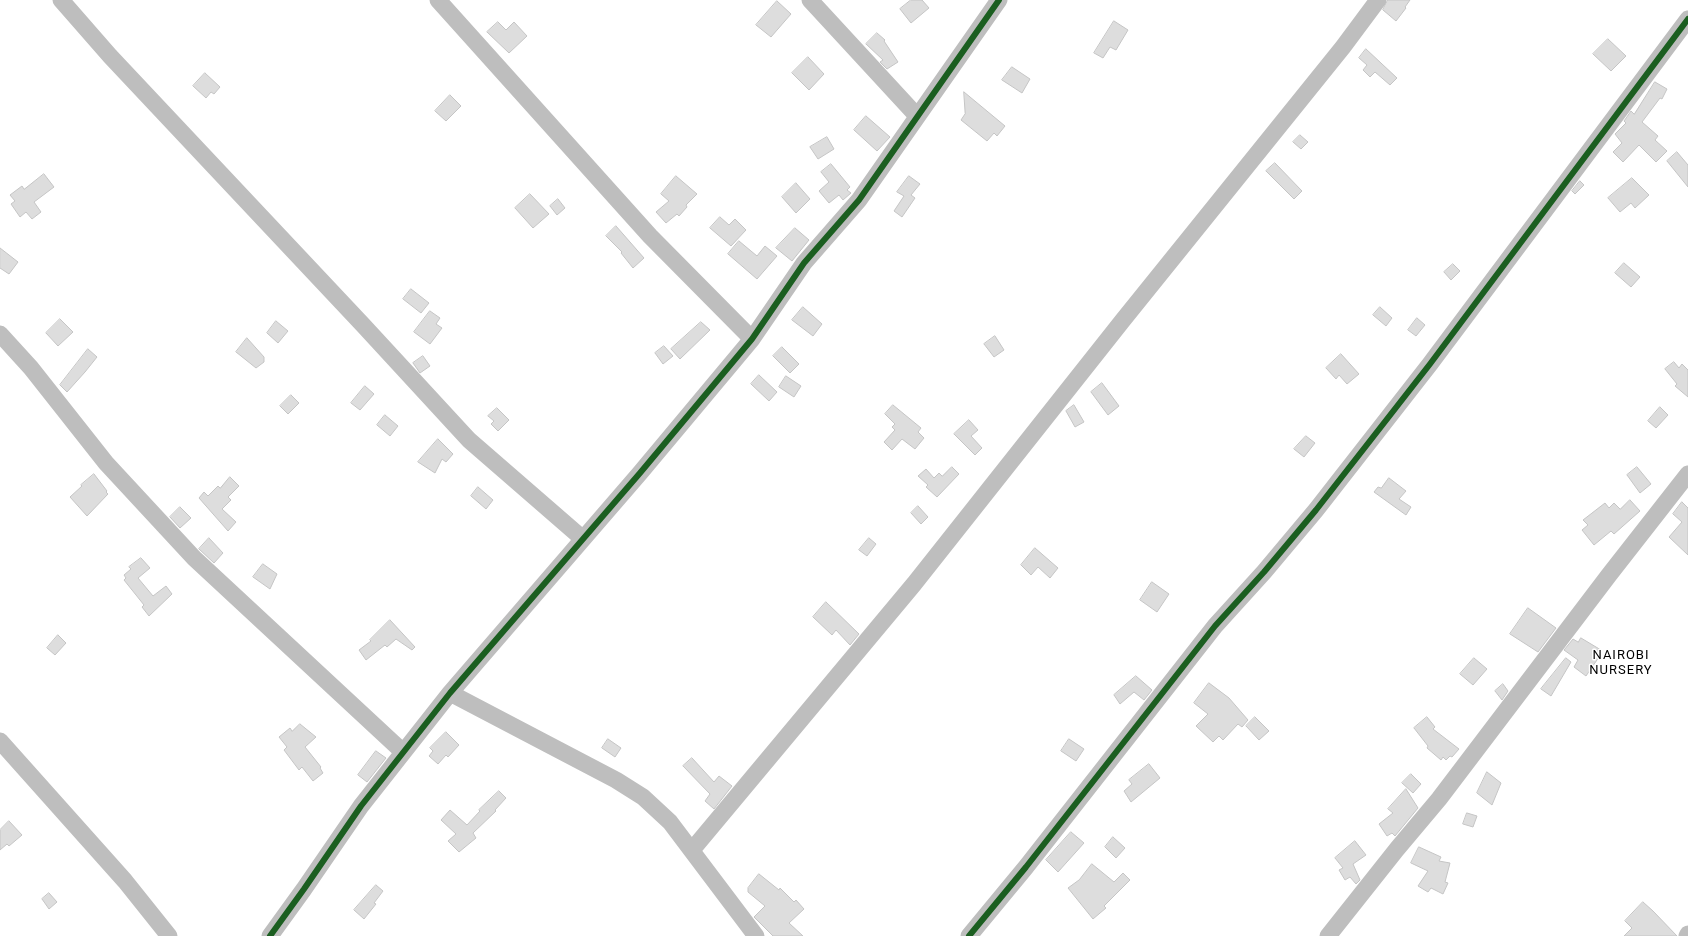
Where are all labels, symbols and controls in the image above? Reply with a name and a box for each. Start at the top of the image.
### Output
district label: NAIROBI NURSERY [1589,648,1653,679]

